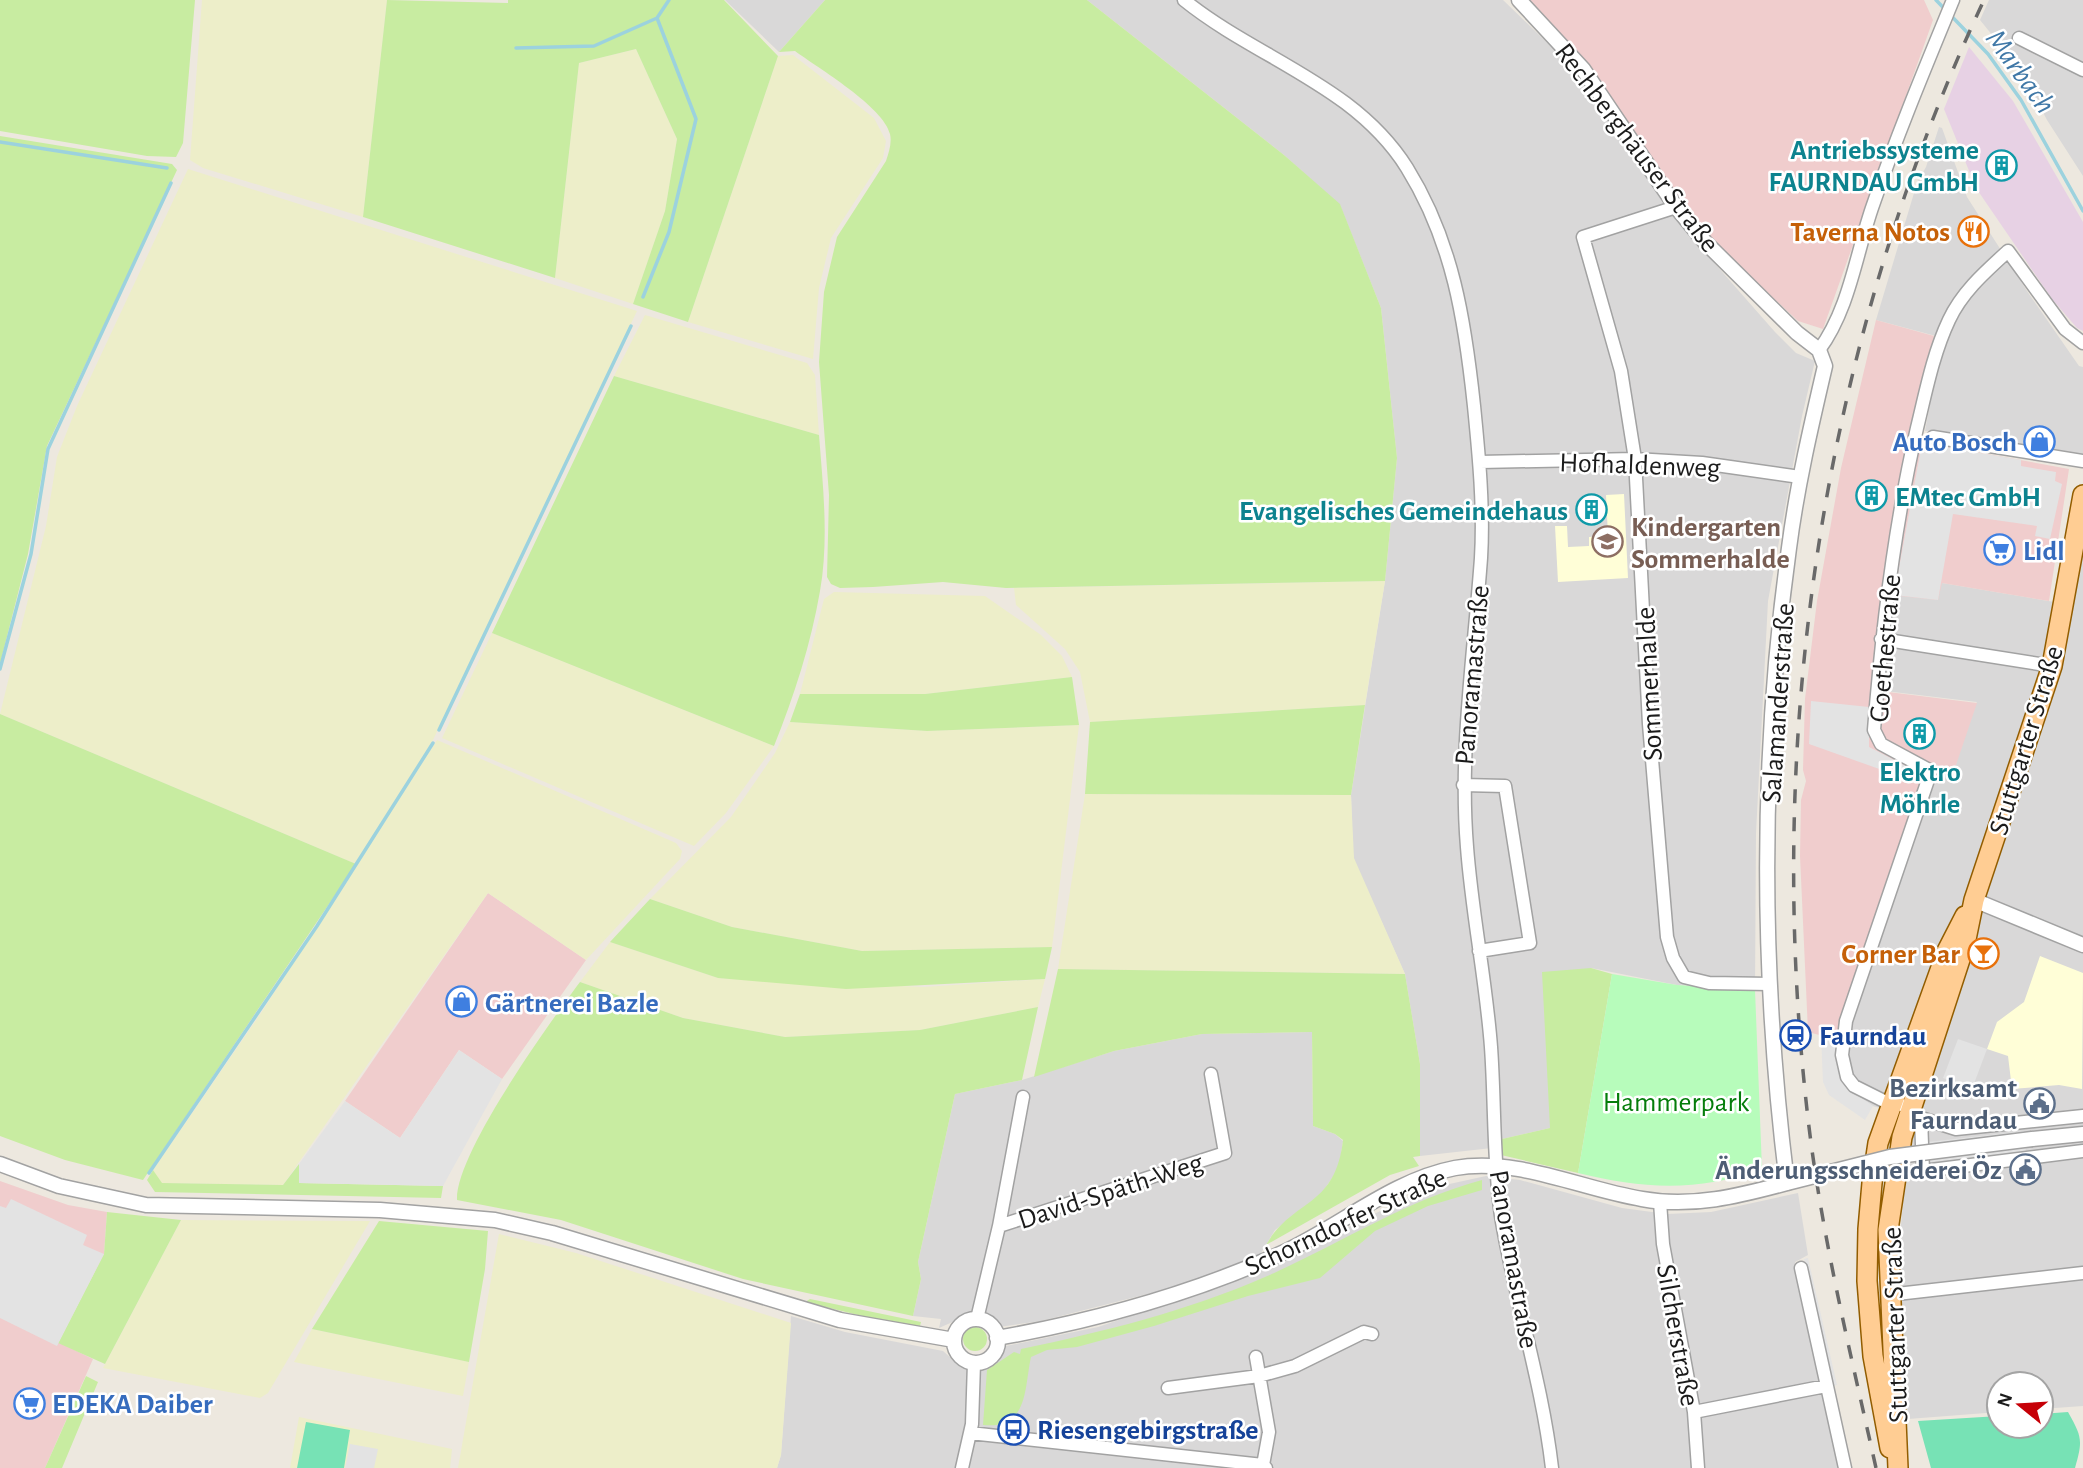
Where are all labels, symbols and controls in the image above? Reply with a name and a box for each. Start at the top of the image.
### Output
water label: Marbach [1980,24,2060,119]
street label: Rechberghäuser Straße [1549,38,1724,258]
place label: Antriebssysteme FAURNDAU GmbH [1768,137,1979,197]
building icon: Antriebssysteme FAURNDAU GmbH [1985,148,2019,182]
restaurant icon: Taverna Notos [1956,214,1990,248]
place label: Taverna Notos [1790,219,1950,247]
shop icon: Auto Bosch [2023,424,2057,458]
place label: Auto Bosch [1893,429,2017,457]
street label: Hofhaldenweg [1559,449,1721,483]
building icon: EMtec GmbH [1855,479,1889,513]
place label: EMtec GmbH [1895,484,2041,512]
building icon: Evangelisches Gemeindehaus [1574,493,1608,527]
place label: Evangelisches Gemeindehaus [1239,498,1568,526]
place label: Kindergarten Sommerhalde [1631,514,1790,574]
school or university icon: Kindergarten Sommerhalde [1591,525,1625,559]
supermarket icon: Lidl [1983,533,2017,567]
place label: Lidl [2023,538,2065,566]
street label: Goethestraße [1866,573,1906,723]
street label: Panoramastraße [1451,584,1495,766]
street label: Salamanderstraße [1758,602,1800,804]
street label: Sommerhalde [1632,606,1668,762]
street label: Stuttgarter Straße [1985,643,2069,838]
building icon: Elektro Möhrle [1903,717,1937,751]
place label: Elektro Möhrle [1879,759,1961,819]
bar icon: Corner Bar [1966,936,2000,970]
place label: Corner Bar [1841,941,1960,969]
shop icon: Gärtnerei Bazle [445,985,479,1019]
place label: Gärtnerei Bazle [485,990,659,1018]
station icon: Faurndau [1779,1018,1813,1052]
place label: Faurndau [1819,1023,1927,1051]
place label: Bezirksamt Faurndau [1889,1075,2018,1135]
public building icon: Bezirksamt Faurndau [2023,1086,2057,1120]
park label: Hammerpark [1603,1089,1749,1117]
street label: David-Späth-Weg [1015,1149,1207,1235]
public building icon: Änderungsschneiderei Öz [2008,1152,2042,1186]
place label: Änderungsschneiderei Öz [1715,1155,2002,1185]
street label: Schorndorfer Straße [1241,1164,1451,1282]
street label: Panoramastraße [1484,1168,1542,1351]
street label: Stuttgarter Straße [1879,1226,1913,1423]
street label: Silcherstraße [1651,1262,1703,1408]
north arrow [1985,1370,2055,1440]
supermarket icon: EDEKA Daiber [12,1386,46,1420]
place label: EDEKA Daiber [52,1391,213,1419]
text: N [1994,1391,2016,1409]
bus stop icon: Riesengebirgstraße [997,1412,1031,1446]
place label: Riesengebirgstraße [1037,1417,1259,1445]

